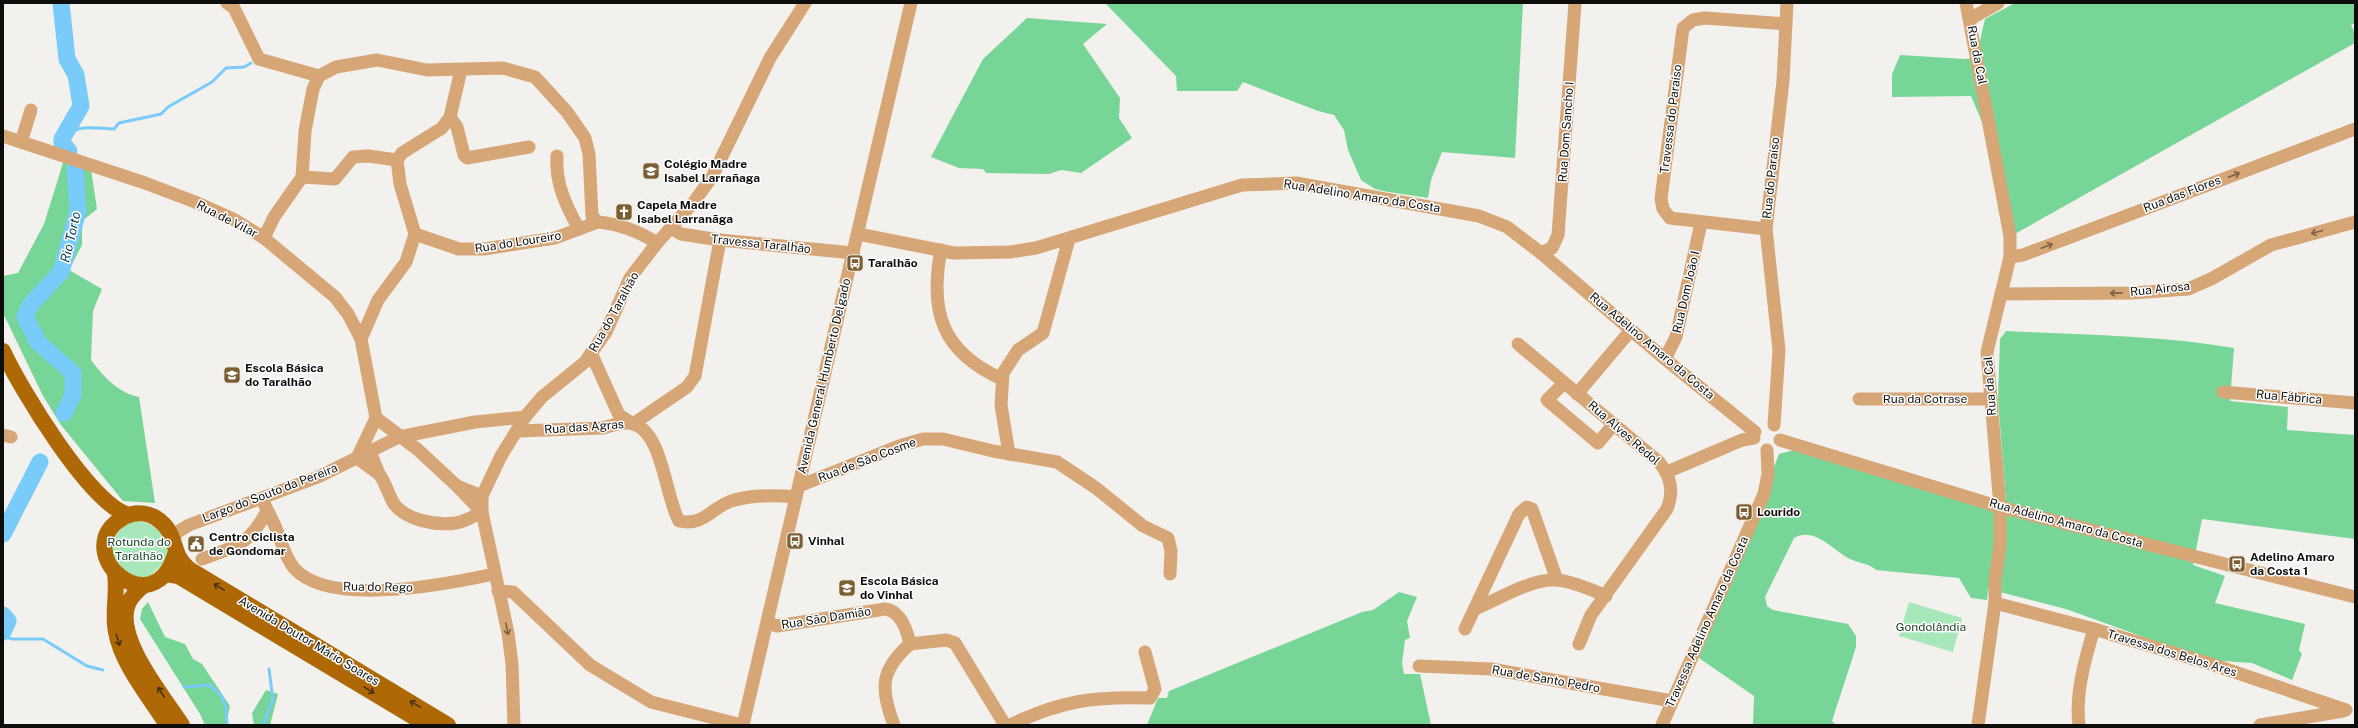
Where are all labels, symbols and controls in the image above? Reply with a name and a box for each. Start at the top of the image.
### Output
street label: Rua da Cal [1964,24,1990,86]
street label: Travessa do Paraíso [1657,64,1685,174]
street label: Rua Dom Sancho I [1555,81,1577,183]
street label: Rua do Paraíso [1760,136,1782,220]
place label: Colégio Madre Isabel Larrañaga [664,157,760,185]
school or university icon: Colégio Madre Isabel Larrañaga [641,161,661,181]
one-way arrow [2227,170,2239,178]
street label: Rua das Flores [2141,173,2223,215]
street label: Rua Adelino Amaro da Costa [1283,177,1441,215]
street label: Rua de Vilar [194,198,260,241]
place label: Capela Madre Isabel Larranãga [637,198,733,226]
church icon: Capela Madre Isabel Larranãga [614,202,634,222]
water label: Rio Torto [57,210,84,264]
street label: Rua do Loureiro [474,228,563,256]
one-way arrow [2311,228,2324,236]
street label: Travessa Taralhão [710,232,812,256]
one-way arrow [2040,241,2052,249]
street label: Rua Dom João I [1670,250,1702,334]
bus stop icon: Taralhão [845,253,865,273]
place label: Taralhão [868,256,918,270]
street label: Rua do Taralhão [586,269,642,354]
street label: Avenida General Humberto Delgado [795,277,853,475]
street label: Rua Airosa [2129,279,2191,299]
one-way arrow [2110,289,2123,297]
street label: Rua Adelino Amaro da Costa [1587,290,1717,402]
street label: Rua da Cal [1981,355,1999,416]
place label: Escola Básica do Taralhão [245,361,324,389]
school or university icon: Escola Básica do Taralhão [222,365,242,385]
street label: Rua Fábrica [2255,387,2323,407]
street label: Rua da Cotrase [1883,392,1967,406]
street label: Rua Alves Redol [1585,398,1663,468]
street label: Rua das Agras [544,417,624,437]
street label: Rua de São Cosme [816,435,918,485]
street label: Largo do Souto da Pereira [200,461,340,525]
street label: Rua Adelino Amaro da Costa [1988,496,2144,550]
bus stop icon: Lourido [1734,502,1754,522]
place label: Lourido [1757,505,1800,519]
place label: Centro Ciclista de Gondomar [209,530,295,558]
bus stop icon: Vinhal [785,531,805,551]
public building icon: Centro Ciclista de Gondomar [186,534,206,554]
place label: Vinhal [808,534,845,548]
street label: Travessa Adelino Amaro da Costa [1663,534,1751,710]
park label: Rotunda do Taralhão [107,535,171,563]
place label: Adelino Amaro da Costa 1 [2250,550,2335,578]
bus stop icon: Adelino Amaro da Costa 1 [2227,554,2247,574]
place label: Escola Básica do Vinhal [860,574,939,602]
school or university icon: Escola Básica do Vinhal [837,578,857,598]
street label: Rua do Rego [343,579,413,595]
one-way arrow [213,583,225,591]
street label: Avenida Doutor Mário Soares [236,593,382,689]
street label: Rua São Damião [780,604,872,632]
park label: Gondolândia [1896,620,1966,634]
one-way arrow [503,623,511,636]
street label: Travessa dos Belos Ares [2106,627,2238,679]
one-way arrow [115,634,122,647]
street label: Rua de Santo Pedro [1491,663,1601,695]
one-way arrow [157,687,165,698]
one-way arrow [363,687,375,695]
one-way arrow [409,700,421,708]

